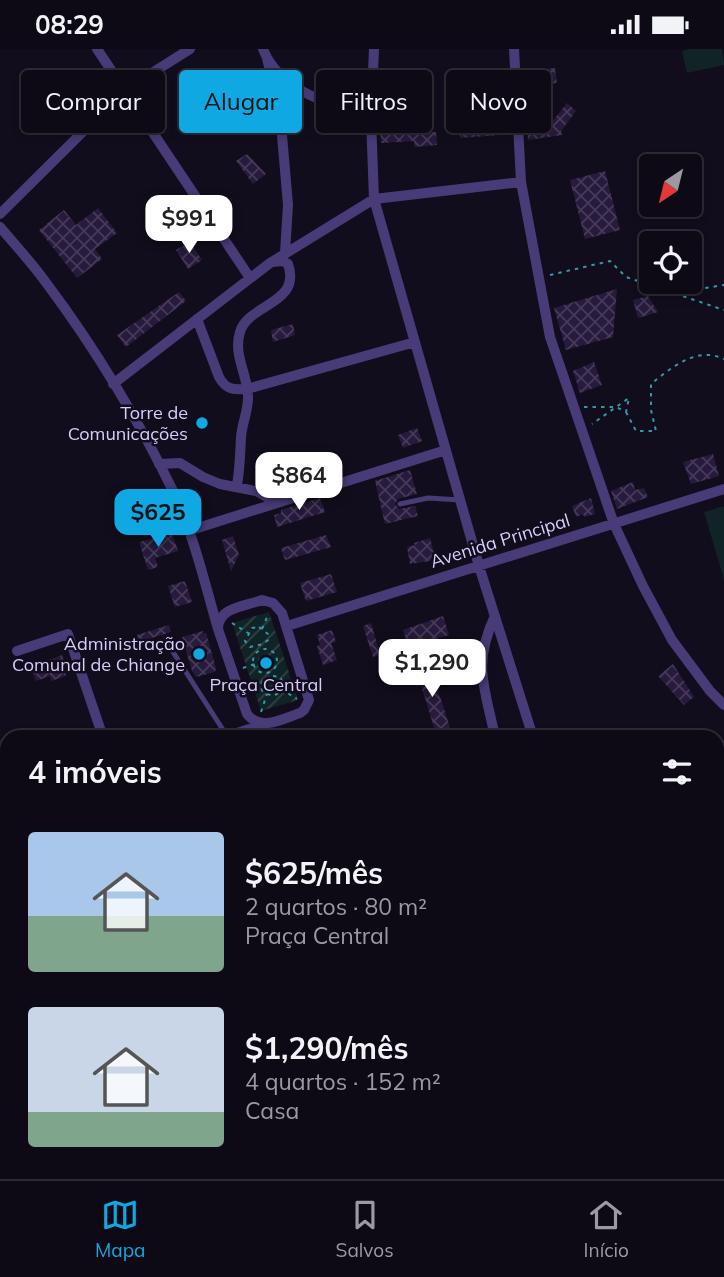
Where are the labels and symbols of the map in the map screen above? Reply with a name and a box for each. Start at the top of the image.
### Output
north arrow [639,154,702,217]
pin: $991 [148,195,230,255]
place label: Torre de Comunicações [68,401,188,445]
marker: Torre de Comunicações [194,415,210,431]
pin: $864 [258,453,340,512]
pin: $625 [117,489,199,549]
street label: Avenida Principal [427,508,573,573]
place label: Administração Comunal de Chiange [12,632,185,676]
pin: $1,290 [375,639,489,699]
marker: Administração Comunal de Chiange [191,646,207,662]
marker: Praça Central [258,655,274,671]
place label: Praça Central [210,673,322,696]

